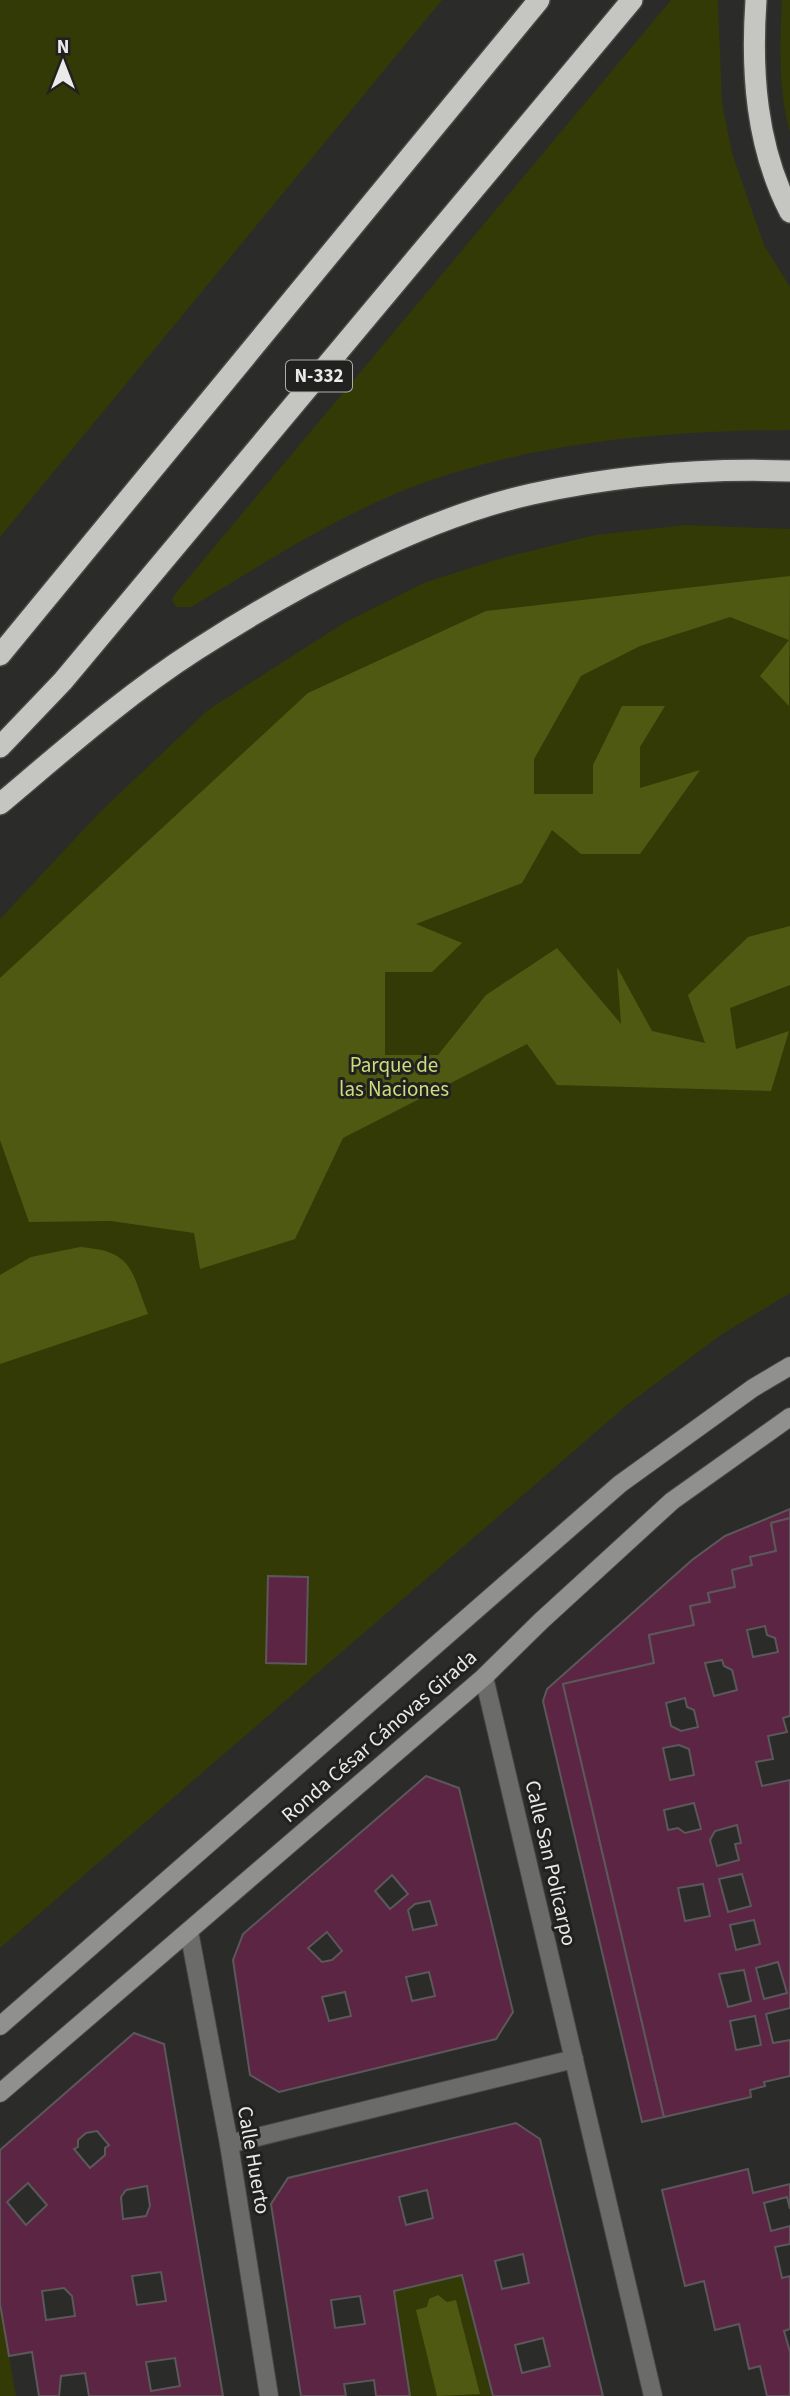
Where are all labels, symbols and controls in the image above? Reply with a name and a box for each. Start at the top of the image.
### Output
north arrow [28,28,98,98]
text: N [57,34,69,61]
road number: N-332 [286,360,352,392]
park label: Parque de las Naciones [339,1050,449,1104]
street label: Ronda César Cánovas Girada [275,1643,483,1829]
street label: Calle San Policarpo [517,1777,585,1949]
street label: Calle Huerto [230,2104,278,2216]

